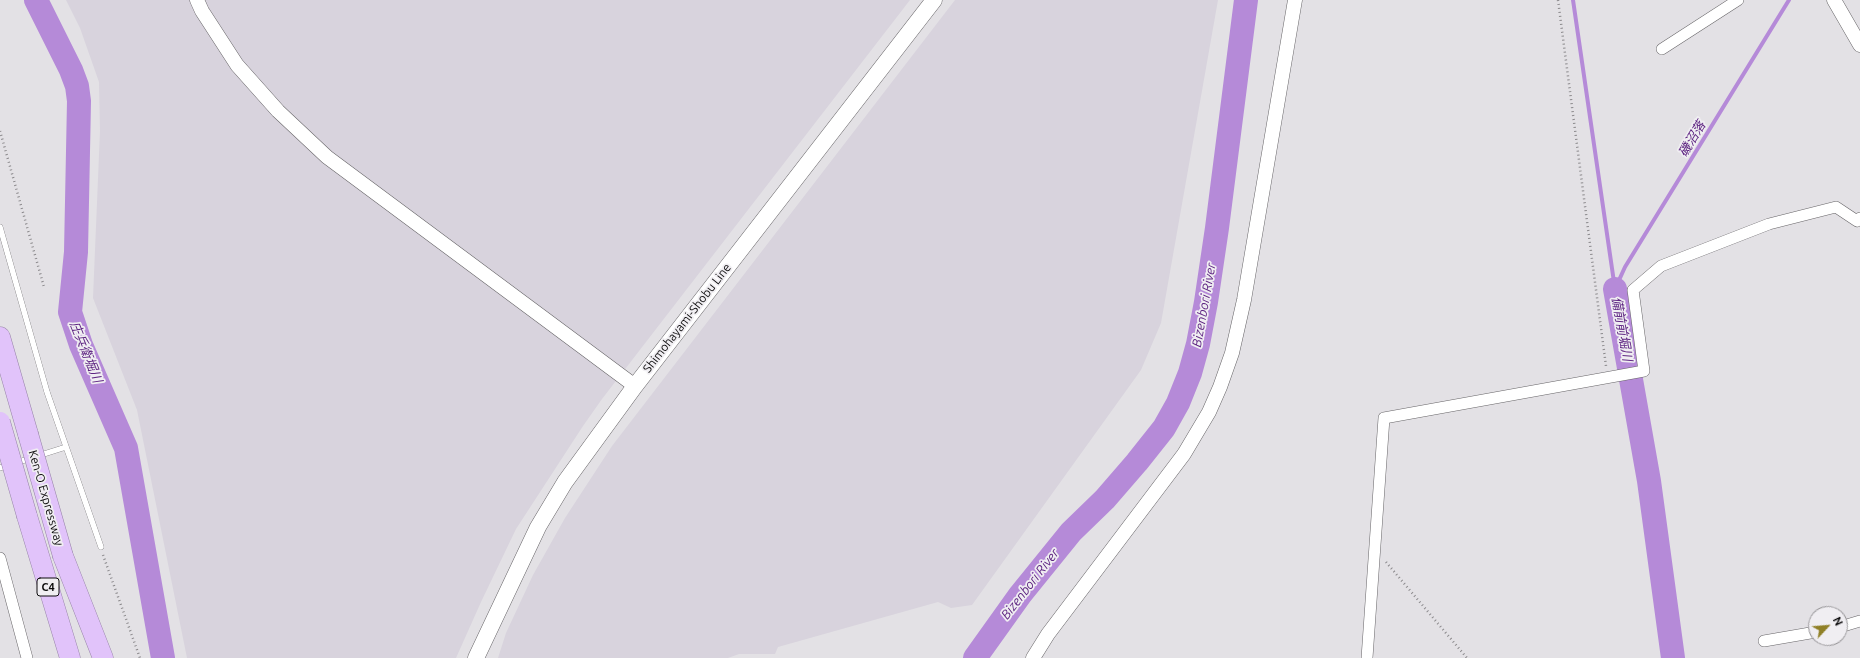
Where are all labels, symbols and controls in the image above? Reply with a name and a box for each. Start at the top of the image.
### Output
water label: 磯沼落 [1675,118,1709,160]
street label: Shimohayami-Shobu Line [640,261,734,375]
water label: Bizenbori River [1189,262,1219,348]
water label: 備前前堀川 [1609,296,1635,362]
water label: 庄兵衛堀川 [67,319,105,385]
street label: Ken-O Expressway [25,448,67,548]
water label: Bizenbori River [998,546,1062,622]
road number: C4 [37,578,59,596]
north arrow [1808,606,1848,646]
text: N [1831,615,1845,628]

